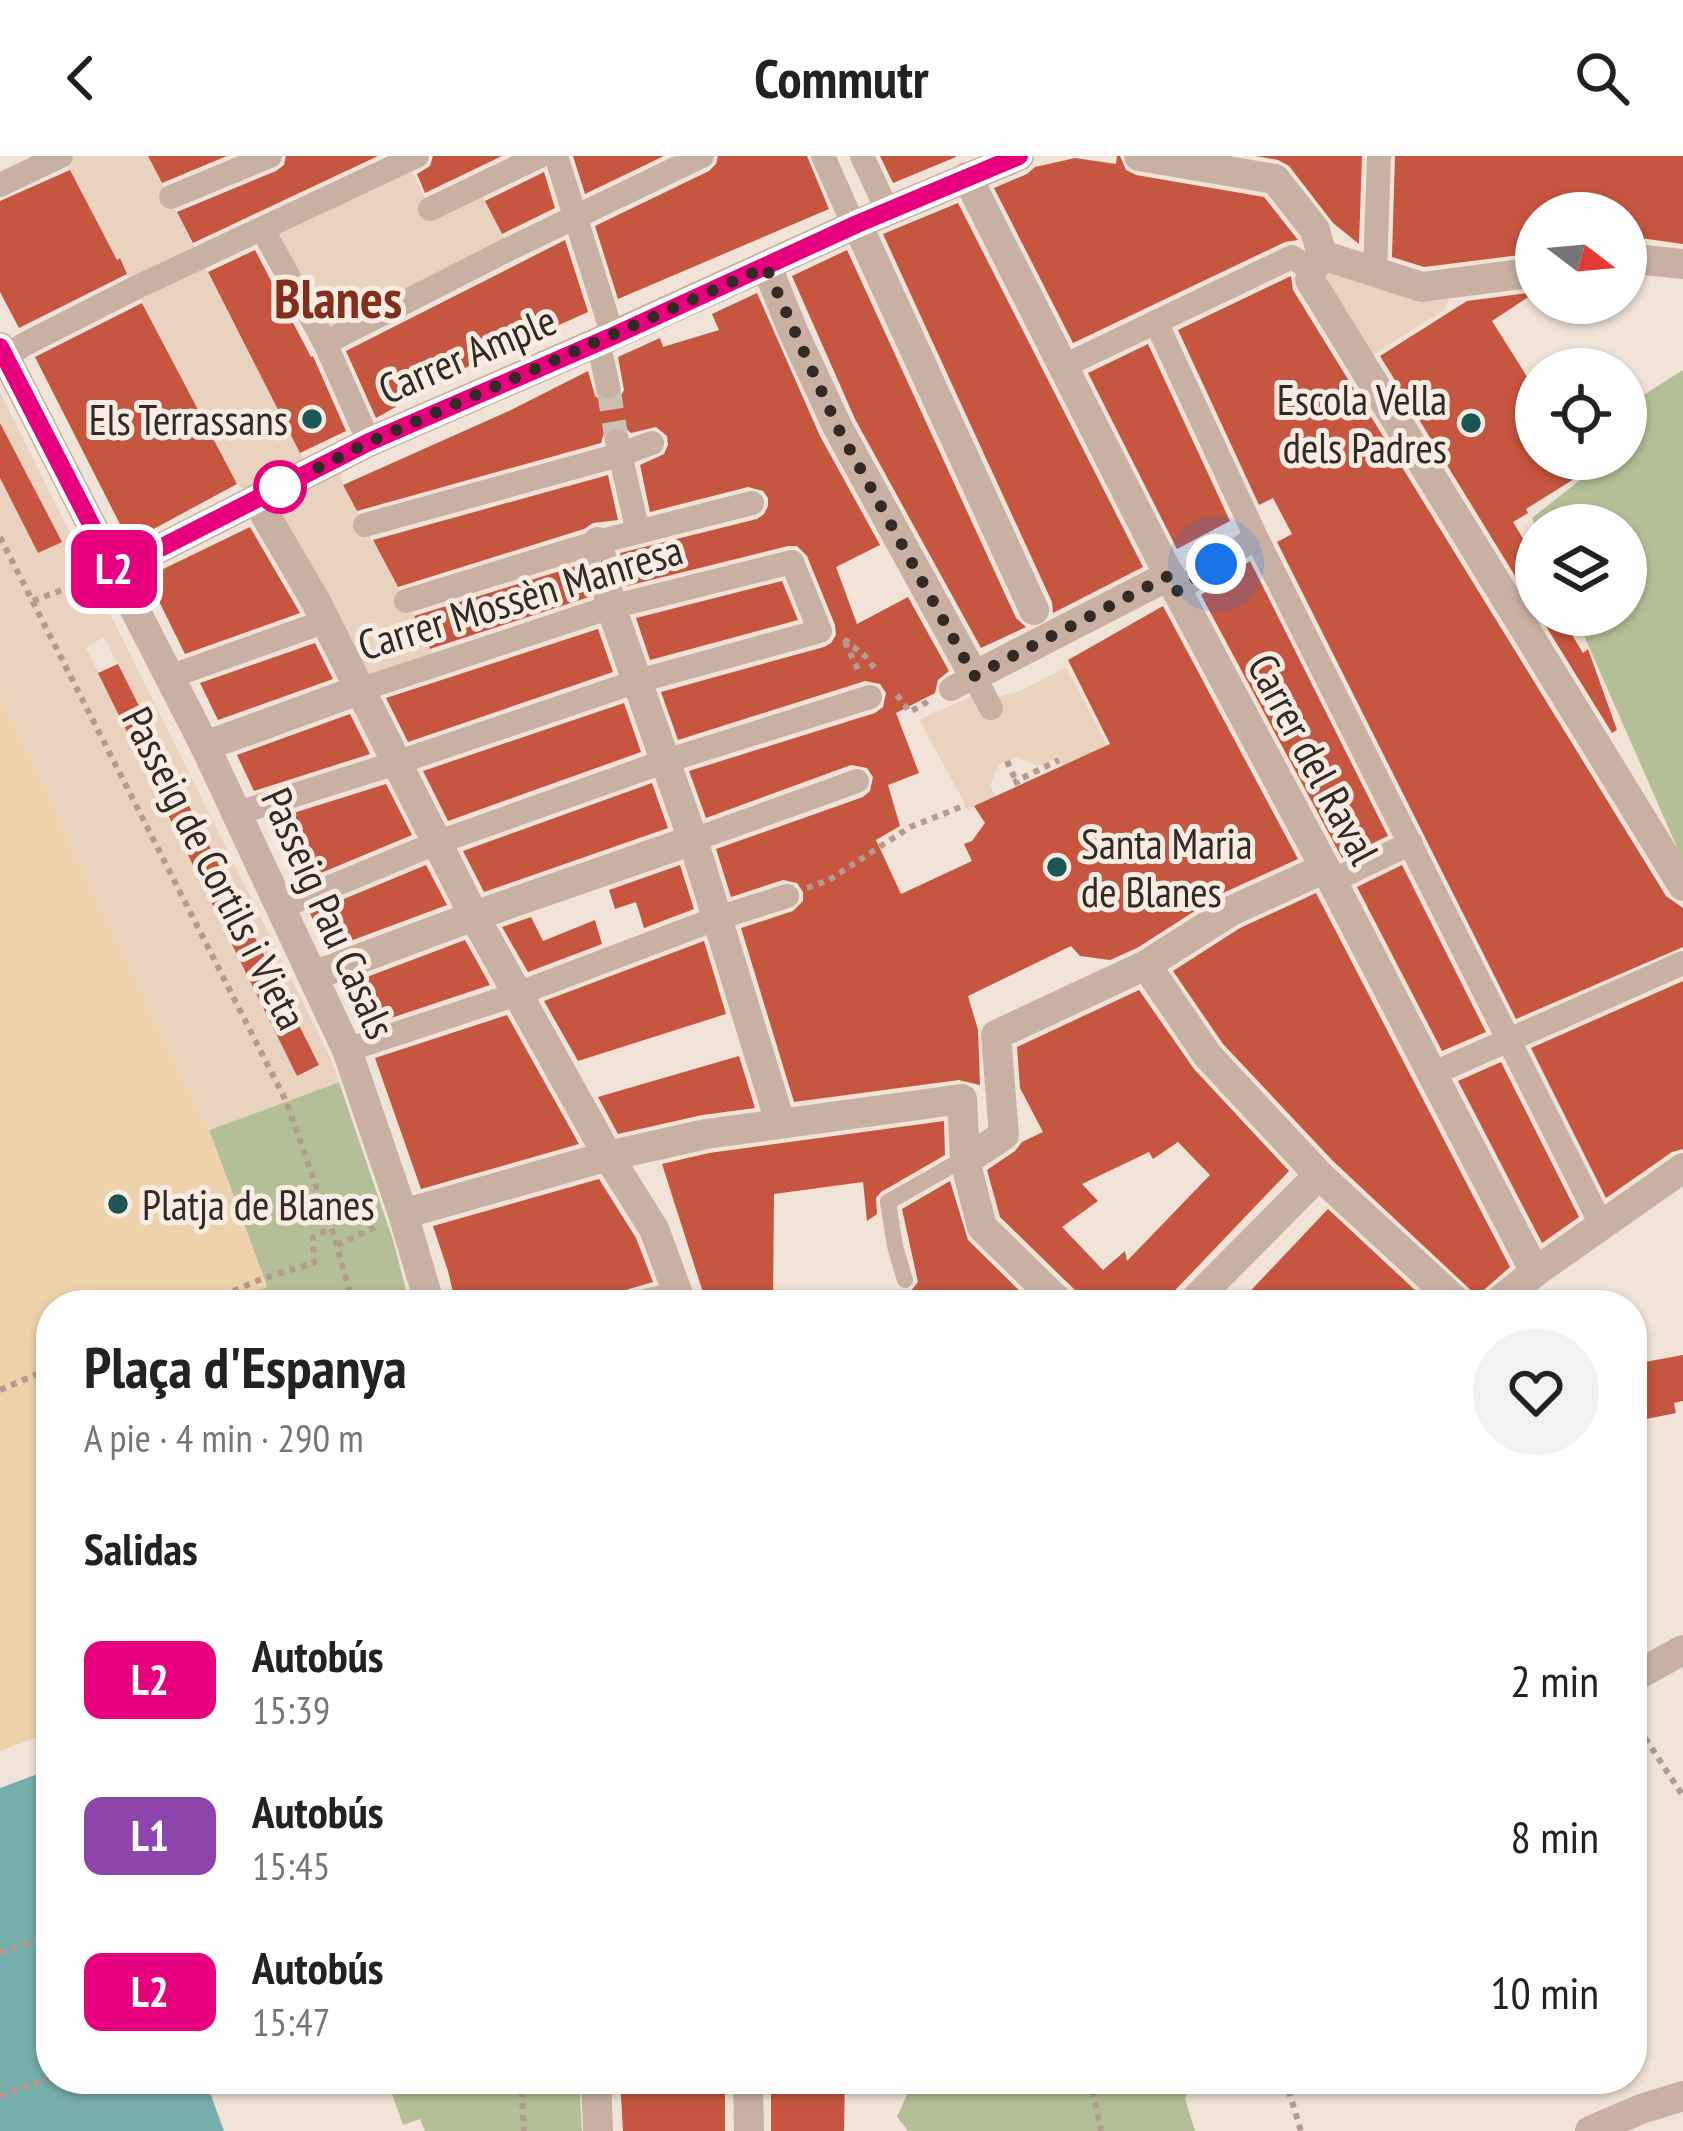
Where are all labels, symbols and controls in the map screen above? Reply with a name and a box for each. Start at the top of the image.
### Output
text: Commutr [754,43,929,113]
icon: back [48,45,114,111]
icon: search [1569,45,1635,111]
north arrow [1515,192,1647,324]
map controls [1515,192,1647,636]
district label: Blanes [274,263,402,333]
street label: Carrer Ample [370,292,564,416]
button: locate [1515,348,1647,480]
place label: Escola Vella dels Padres [1277,372,1447,475]
place label: Els Terrassans [89,392,288,447]
marker: Els Terrassans [299,406,325,432]
marker: Escola Vella dels Padres [1458,410,1484,436]
unlabelled marker [255,462,305,512]
button: layers [1515,504,1647,636]
street label: Carrer Mossèn Manresa [351,522,689,672]
line badge: L2 [60,530,168,608]
your location [1186,534,1246,594]
text: L2 [95,541,133,596]
street label: Carrer del Raval [1236,644,1392,874]
street label: Passeig de Cortils i Vieta [110,698,320,1038]
street label: Passeig Pau Casals [249,779,409,1047]
place label: Santa Maria de Blanes [1081,816,1252,919]
marker: Santa Maria de Blanes [1044,854,1070,880]
place label: Platja de Blanes [142,1177,375,1232]
marker: Platja de Blanes [105,1191,131,1217]
button: heart [1473,1329,1599,1455]
text: Plaça d'Espanya [84,1330,407,1404]
text: A pie · 4 min · 290 m [84,1412,364,1463]
text: Salidas [84,1519,198,1577]
text: Autobús [252,1626,384,1684]
text: 2 min [1510,1651,1599,1709]
text: L2 [131,1652,169,1707]
text: 15:39 [252,1684,330,1735]
text: Autobús [252,1782,384,1840]
text: 8 min [1510,1807,1599,1865]
text: L1 [131,1808,169,1863]
text: 15:45 [252,1840,330,1891]
text: Autobús [252,1938,384,1996]
text: 10 min [1490,1963,1599,2021]
text: L2 [131,1964,169,2019]
text: 15:47 [252,1996,330,2047]

